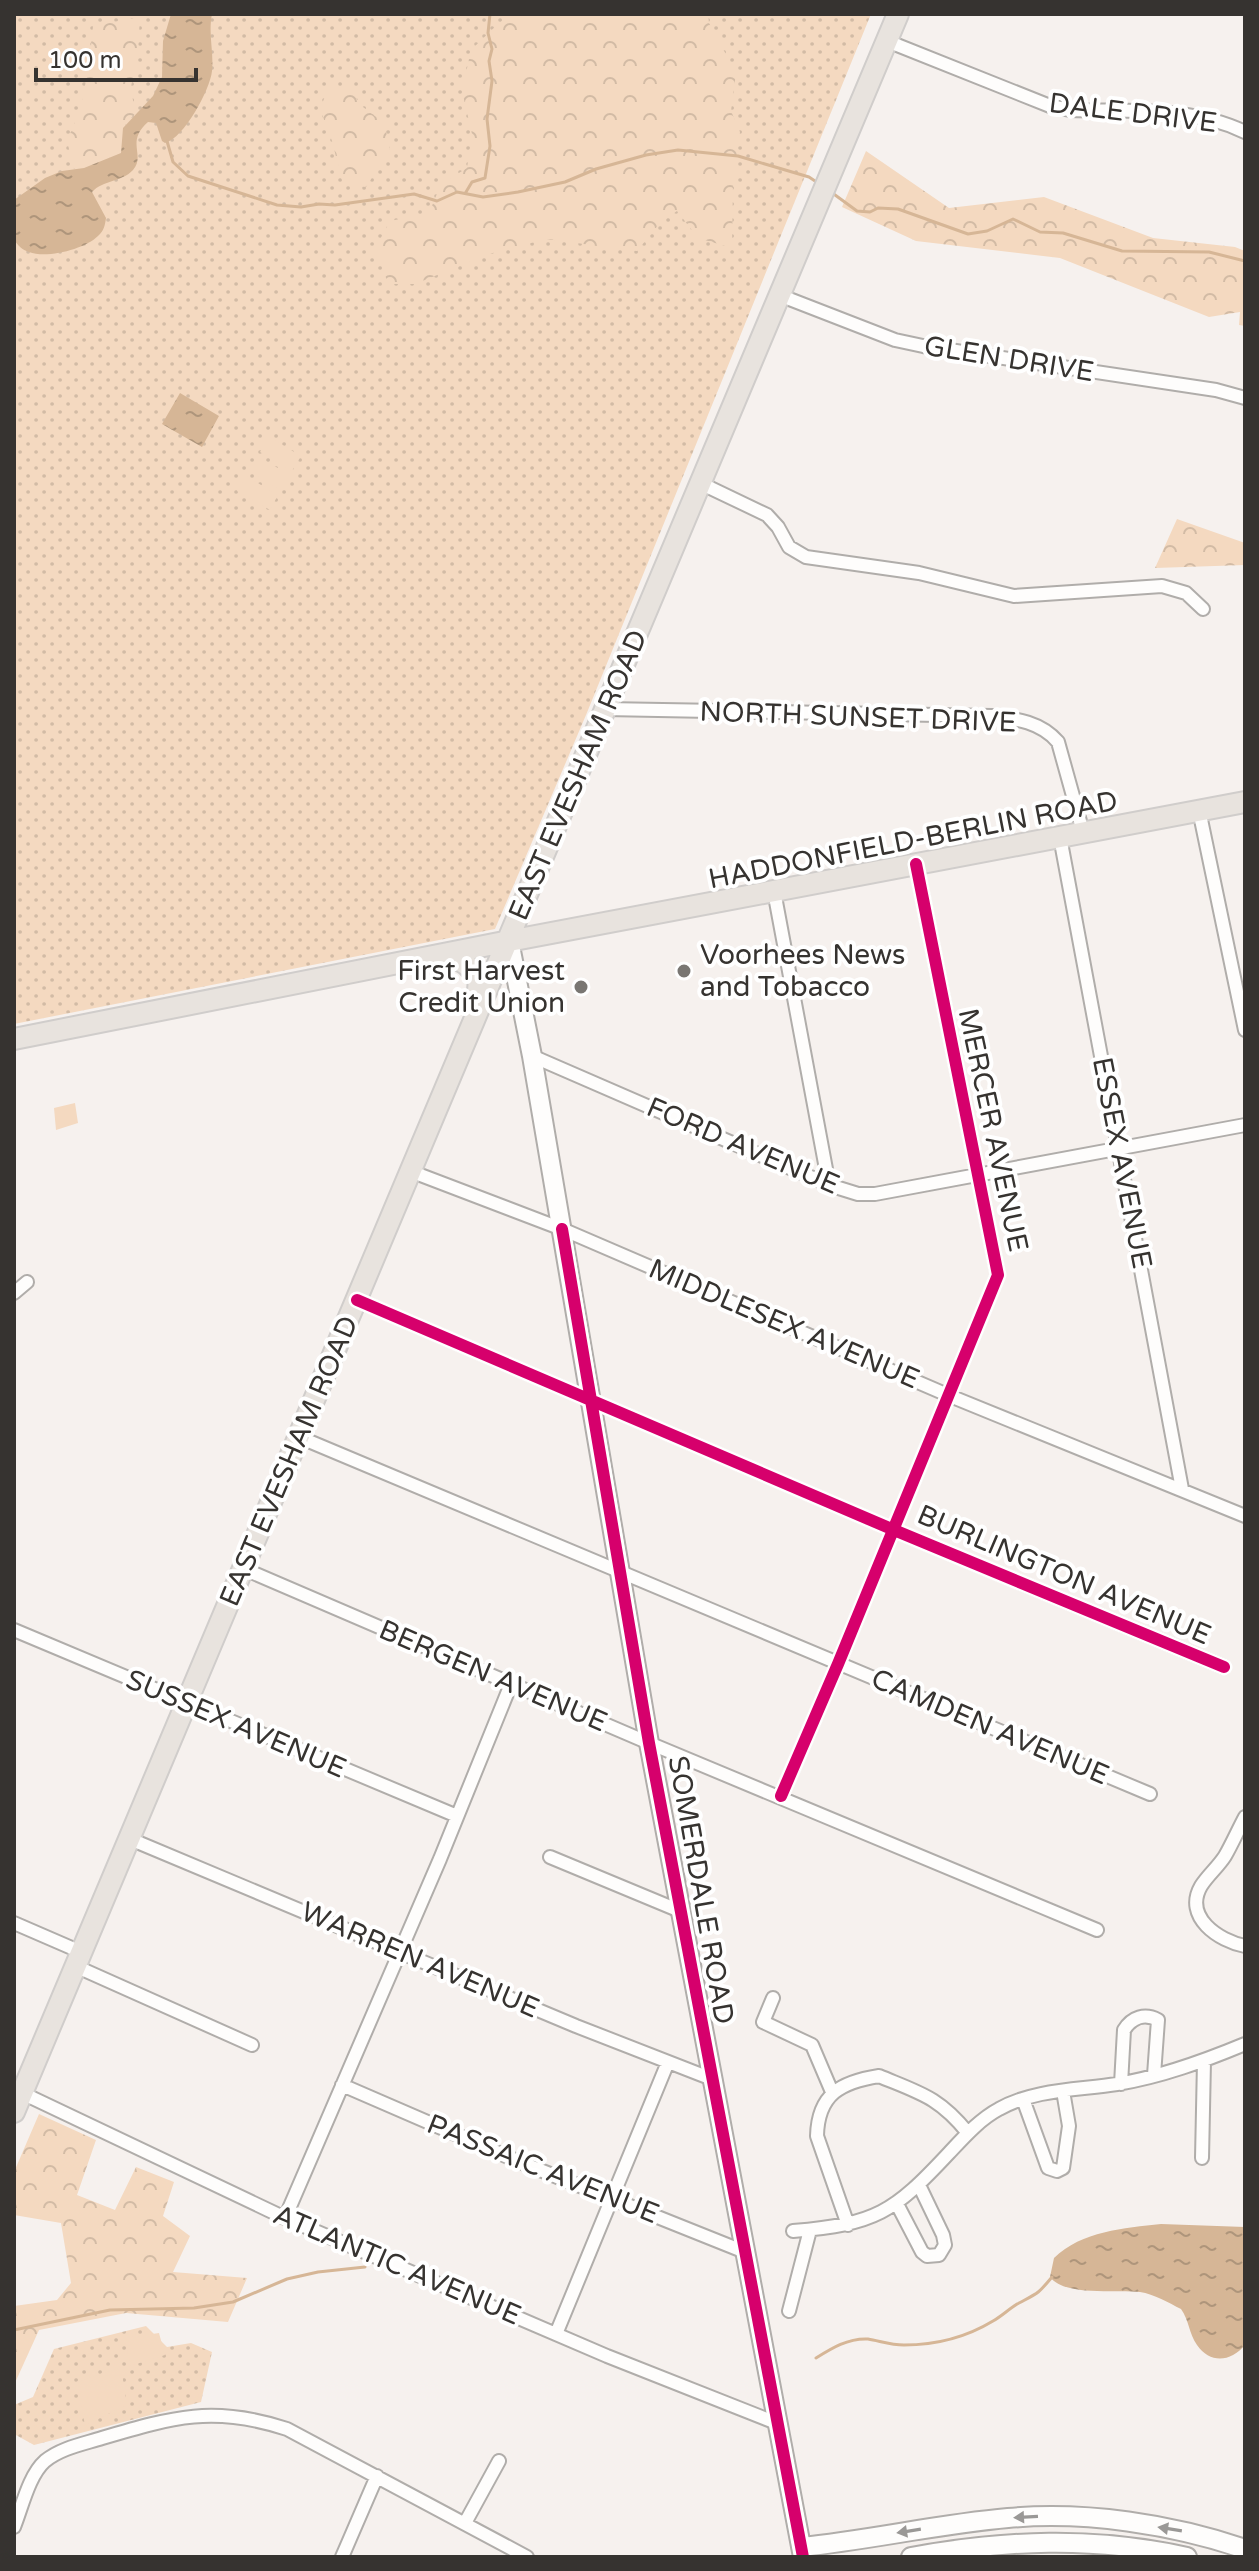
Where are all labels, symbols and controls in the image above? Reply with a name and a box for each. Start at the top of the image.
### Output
scale bar [36,32,196,82]
text: 100 m [48,46,122,75]
street label: DALE DRIVE [1047,86,1219,140]
street label: GLEN DRIVE [922,329,1096,389]
street label: EAST EVESHAM ROAD [501,625,655,925]
street label: NORTH SUNSET DRIVE [699,694,1017,740]
street label: HADDONFIELD-BERLIN ROAD [706,784,1120,896]
place label: Voorhees News and Tobacco [700,938,906,1004]
place label: First Harvest Credit Union [397,954,565,1020]
marker: Voorhees News and Tobacco [675,962,693,980]
marker: First Harvest Credit Union [572,978,590,996]
street label: MERCER AVENUE [951,1005,1035,1255]
street label: ESSEX AVENUE [1085,1054,1159,1272]
street label: FORD AVENUE [642,1090,844,1202]
street label: MIDDLESEX AVENUE [644,1252,924,1396]
street label: EAST EVESHAM ROAD [212,1311,366,1611]
street label: BURLINGTON AVENUE [912,1498,1216,1652]
street label: BERGEN AVENUE [374,1613,612,1739]
street label: SUSSEX AVENUE [121,1662,351,1786]
street label: CAMDEN AVENUE [866,1662,1114,1792]
street label: SOMERDALE ROAD [661,1753,741,2027]
street label: WARREN AVENUE [296,1894,544,2026]
street label: PASSAIC AVENUE [422,2107,664,2231]
street label: ATLANTIC AVENUE [268,2197,526,2333]
one-way arrow [1013,2511,1038,2524]
one-way arrow [1157,2523,1182,2535]
one-way arrow [896,2525,921,2538]

